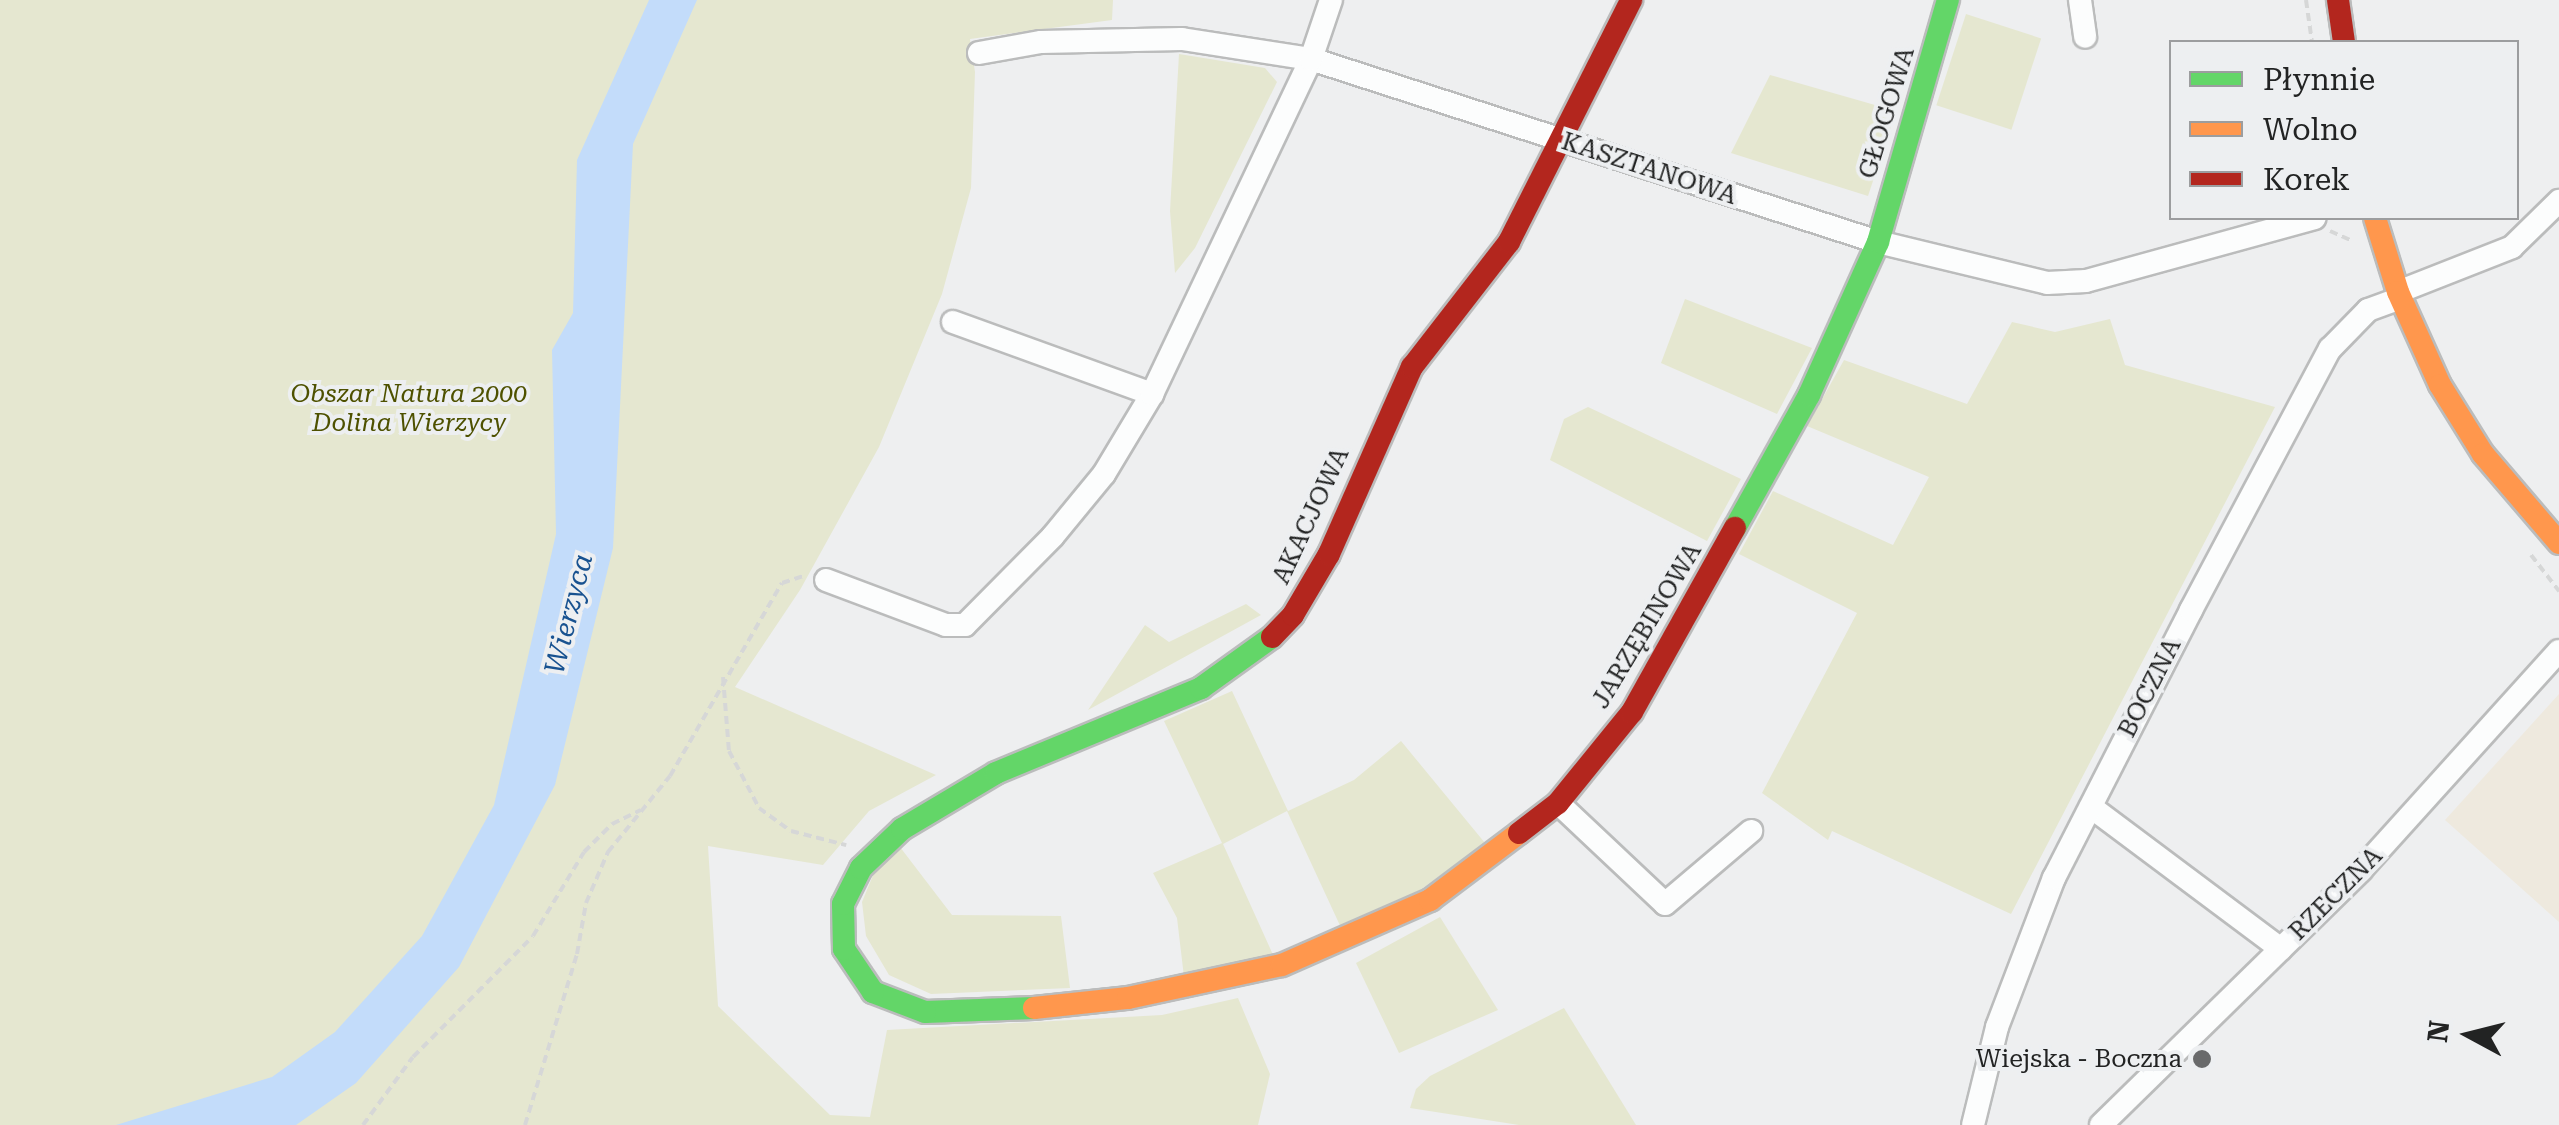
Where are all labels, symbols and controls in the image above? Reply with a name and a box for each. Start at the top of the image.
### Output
legend [2169,40,2519,220]
street label: GŁOGOWA [1853,44,1921,182]
text: Płynnie [2263,62,2375,97]
text: Wolno [2263,112,2358,147]
street label: KASZTANOWA [1558,127,1740,211]
text: Korek [2263,162,2350,197]
park label: Obszar Natura 2000 Dolina Wierzycy [291,380,527,439]
street label: AKACJOWA [1266,443,1356,589]
street label: JARZĘBINOWA [1586,538,1708,714]
water label: Wierzyca [538,550,600,678]
street label: BOCZNA [2112,633,2188,743]
street label: RZECZNA [2283,841,2389,947]
north arrow [2419,985,2519,1085]
text: N [2421,1019,2456,1044]
place label: Wiejska - Boczna [1976,1044,2182,1074]
marker: Wiejska - Boczna [2191,1048,2213,1070]

